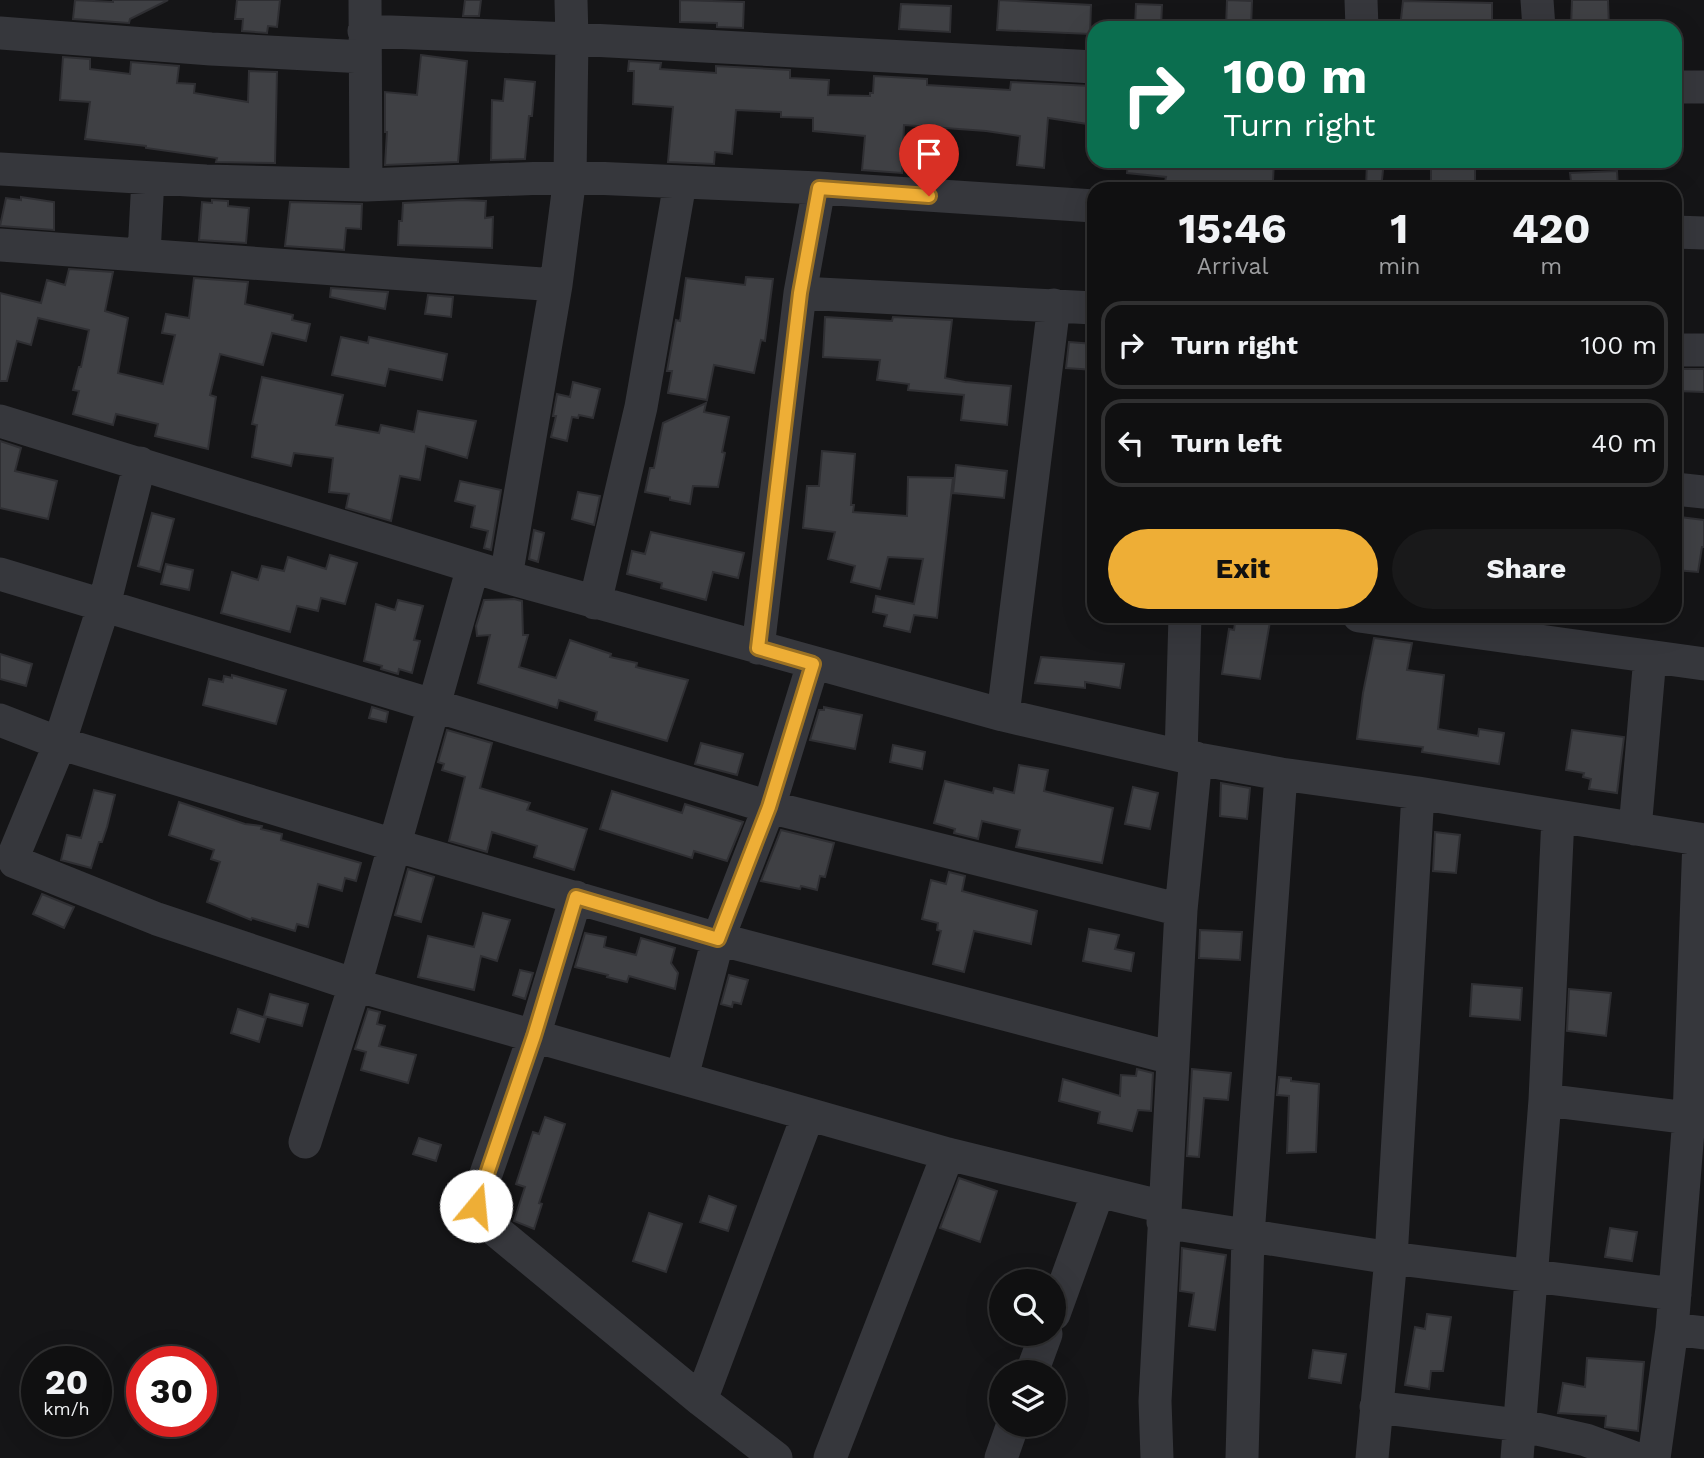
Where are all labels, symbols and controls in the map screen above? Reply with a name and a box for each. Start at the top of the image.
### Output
text: 100 m [1223,47,1367,105]
icon: right [1108,49,1199,140]
text: Turn right [1223,106,1375,144]
pin [899,124,959,196]
icon: arrive [910,135,948,173]
text: 15:46 [1178,204,1287,253]
text: 1 [1390,204,1408,253]
text: 420 [1512,204,1591,253]
text: Arrival [1197,253,1268,280]
text: min [1378,253,1420,280]
text: m [1540,253,1562,280]
icon: right [1112,326,1150,364]
text: Turn right [1171,330,1298,360]
text: 100 m [1581,330,1657,360]
icon: left [1112,424,1150,462]
text: Turn left [1171,428,1282,458]
text: 40 m [1591,428,1657,458]
button: Exit [1108,529,1378,609]
button: Share [1392,529,1661,609]
position arrow [439,1169,513,1243]
map controls [989,1269,1066,1437]
button: search [989,1269,1066,1346]
speed limit sign: 30 [126,1346,217,1437]
button: layers [989,1360,1066,1437]
text: 20 [45,1361,88,1403]
text: km/h [43,1398,90,1419]

